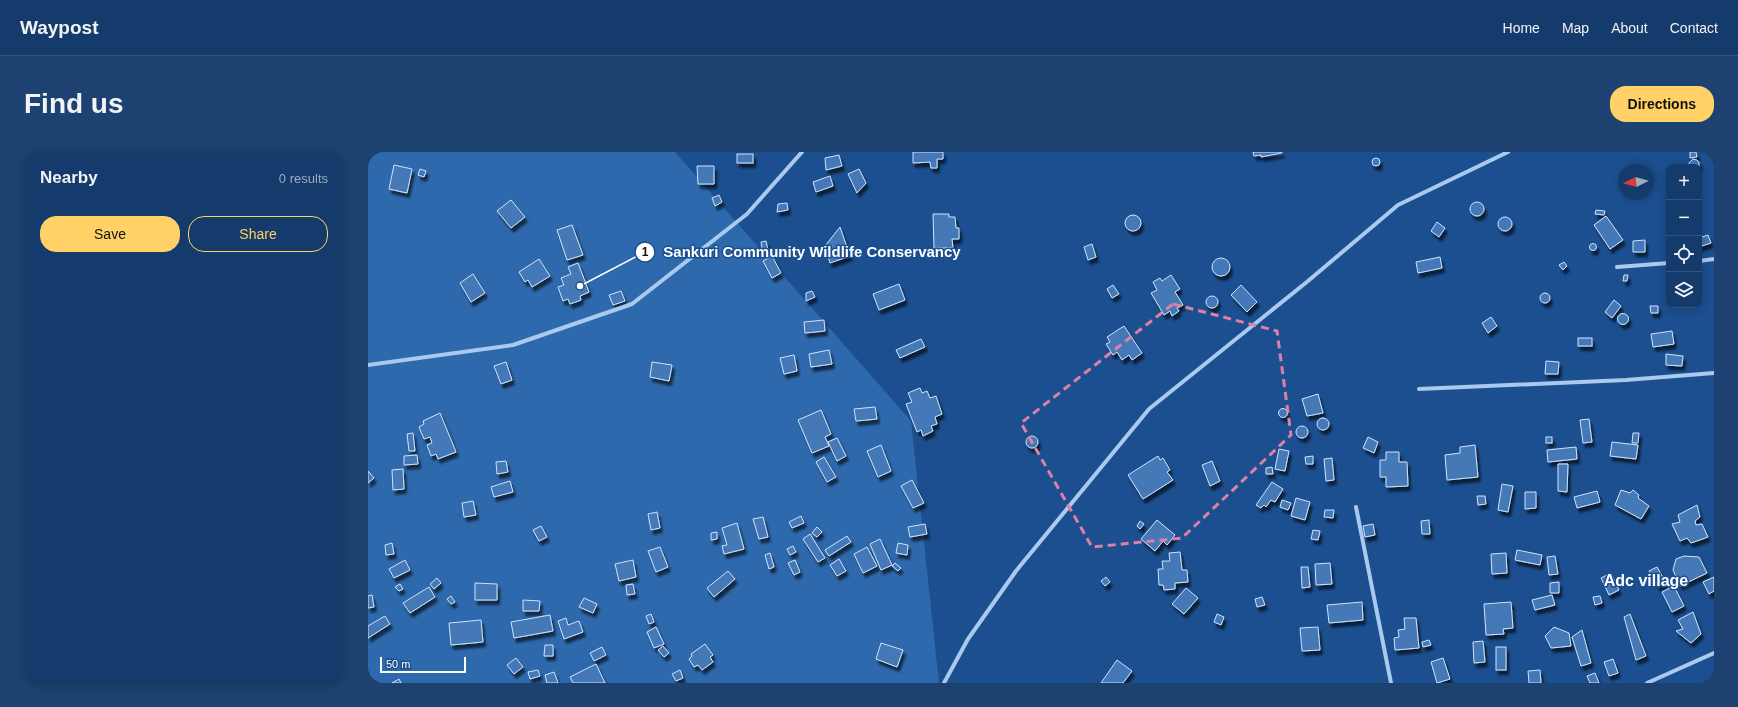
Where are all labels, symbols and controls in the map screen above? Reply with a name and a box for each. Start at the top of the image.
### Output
text: Waypost [20,17,98,38]
text: Home [1503,20,1540,36]
text: Map [1562,20,1589,36]
text: About [1611,20,1648,36]
text: Contact [1670,20,1718,36]
button: Directions [1610,86,1714,122]
text: Find us [24,88,124,119]
north arrow [1618,164,1654,200]
map controls [1666,164,1702,308]
button: + [1666,164,1702,200]
text: Nearby [40,168,98,187]
text: 0 results [279,171,328,186]
button: − [1666,200,1702,236]
button: Save [40,216,180,252]
button: Share [188,216,328,252]
button: locate [1666,236,1702,272]
callout: Sankuri Community Wildlife Conservancy [635,238,968,265]
text: Sankuri Community Wildlife Conservancy [663,243,961,260]
text: 1 [642,245,649,259]
button: layers [1666,272,1702,308]
district label: Adc village [1604,572,1688,589]
scale bar [380,655,466,674]
text: 50 m [386,658,410,670]

